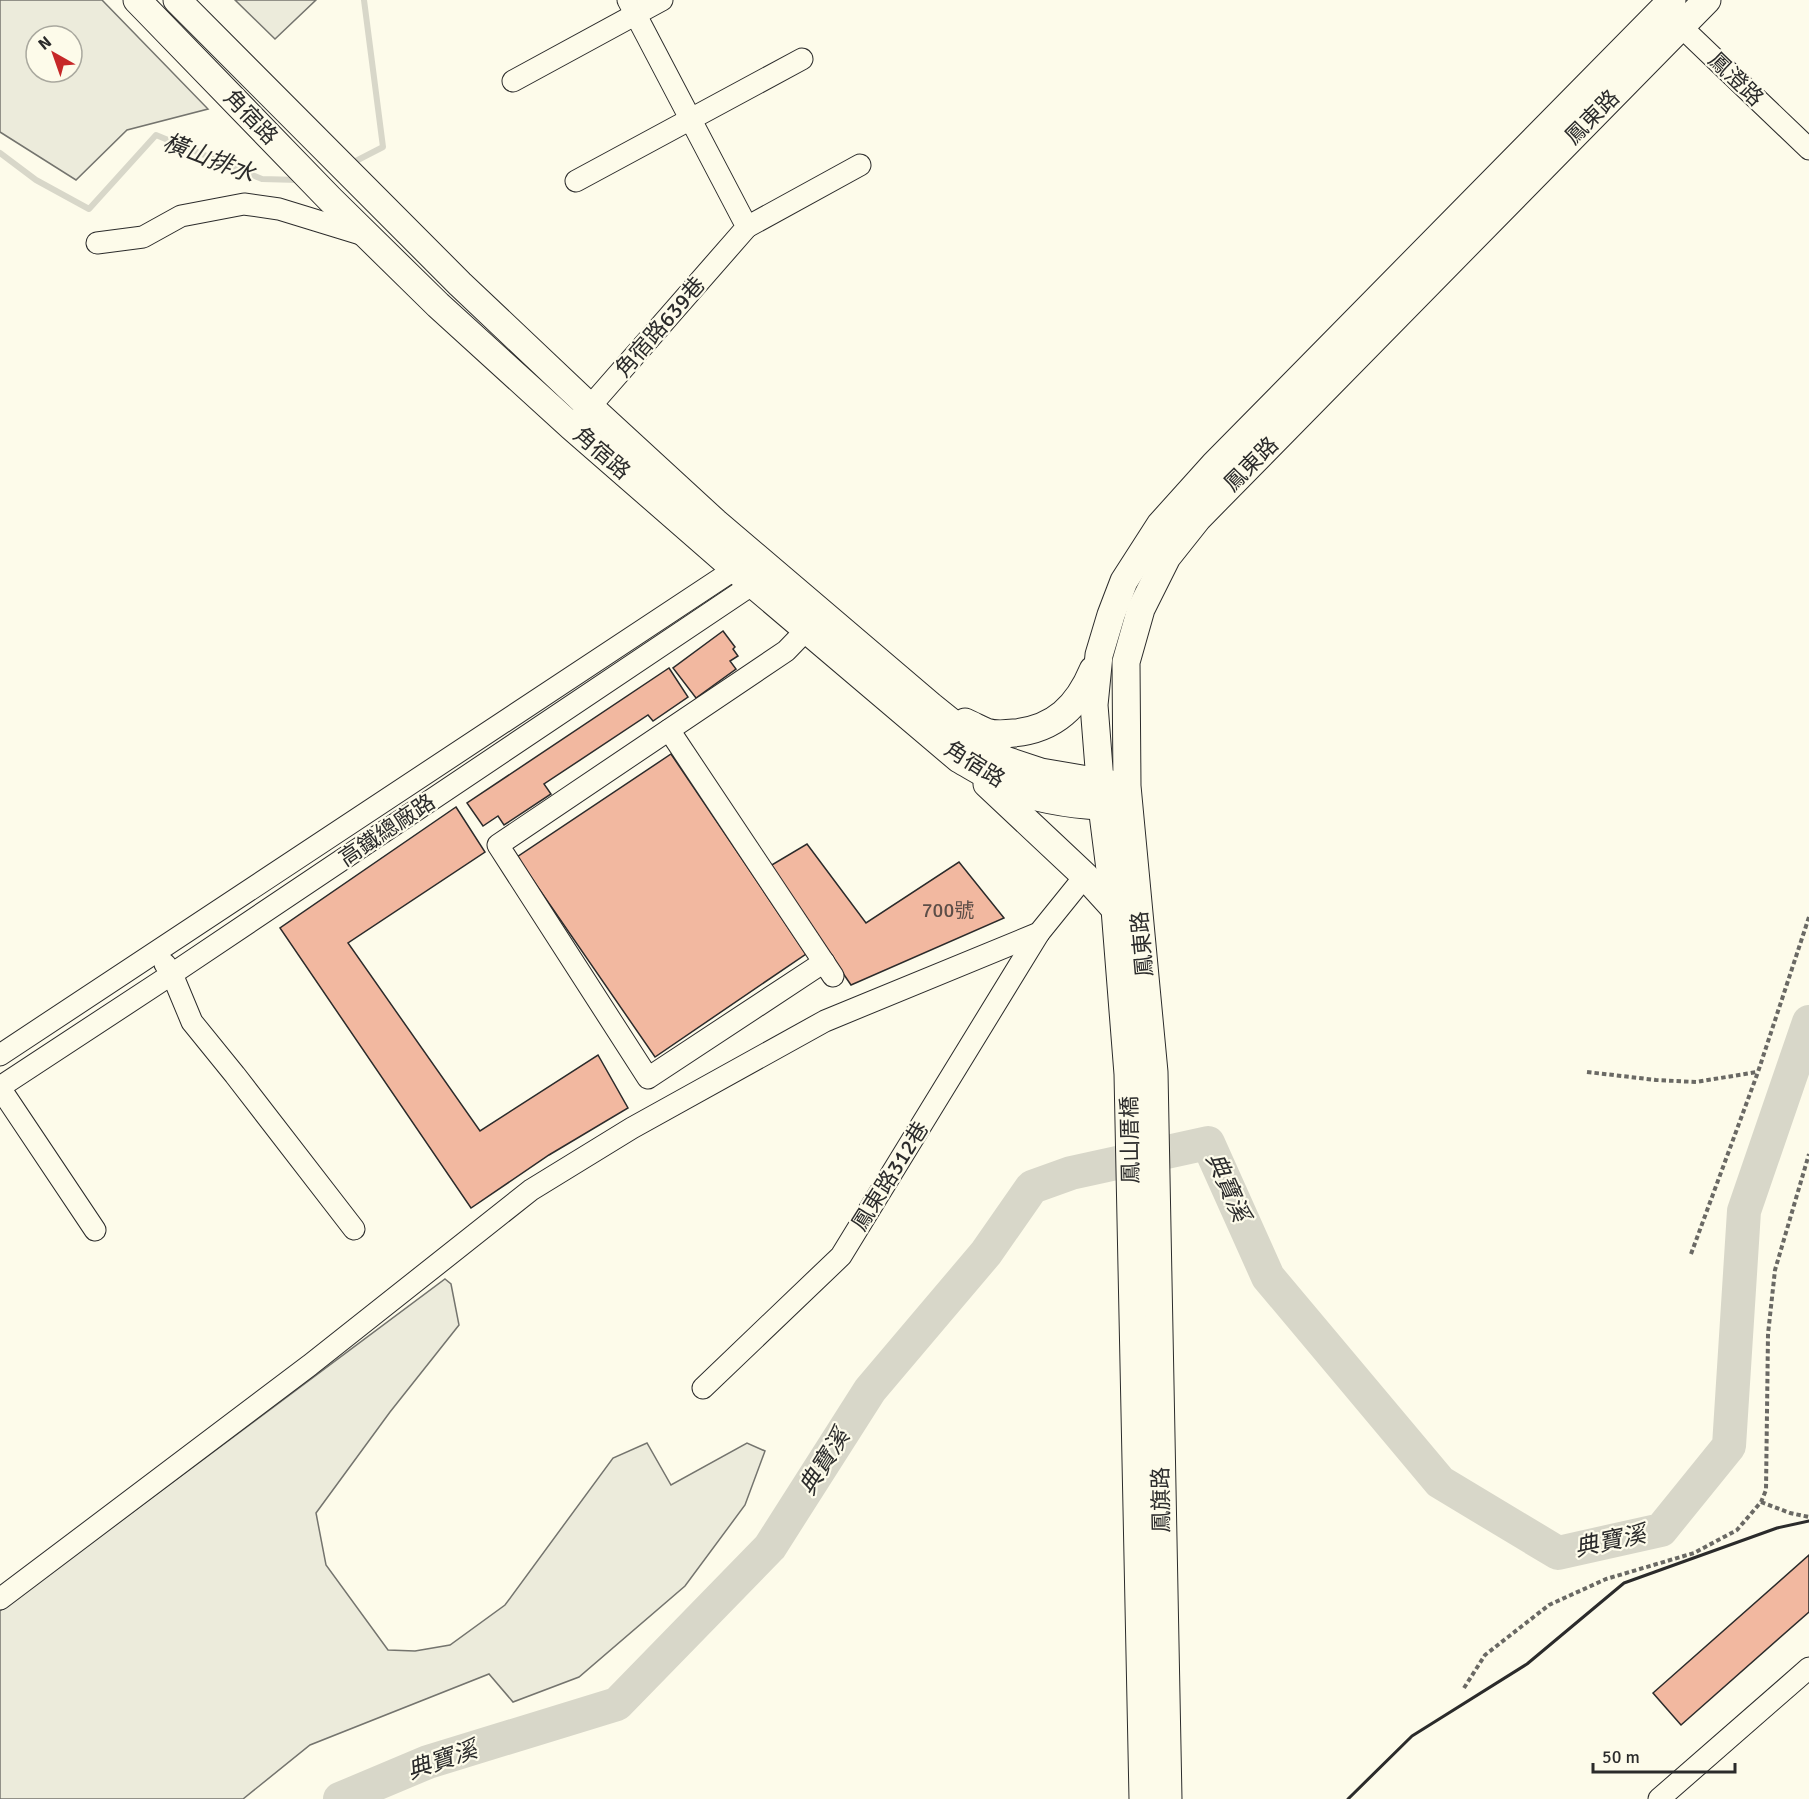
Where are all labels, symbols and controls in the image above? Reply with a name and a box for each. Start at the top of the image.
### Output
north arrow [24,24,84,84]
text: N [34,32,56,55]
street label: 鳳澄路 [1703,46,1769,112]
street label: 角宿路 [218,84,284,150]
street label: 鳳東路 [1559,84,1625,150]
water label: 橫山排水 [159,127,260,190]
street label: 角宿路639巷 [609,271,711,383]
street label: 角宿路 [568,421,636,485]
street label: 鳳東路 [1218,431,1284,497]
street label: 角宿路 [940,735,1010,793]
street label: 高鐵總廠路 [334,788,440,872]
house number: 700號 [922,898,974,923]
street label: 鳳東路 [1126,910,1158,978]
street label: 鳳山厝橋 [1116,1096,1144,1184]
street label: 鳳東路312巷 [846,1116,934,1236]
water label: 典寶溪 [1200,1148,1258,1229]
water label: 典寶溪 [792,1421,857,1500]
street label: 鳳旗路 [1147,1467,1175,1533]
water label: 典寶溪 [1572,1518,1651,1563]
water label: 典寶溪 [403,1733,484,1786]
scale bar [1593,1736,1736,1774]
text: 50 m [1602,1746,1640,1768]

